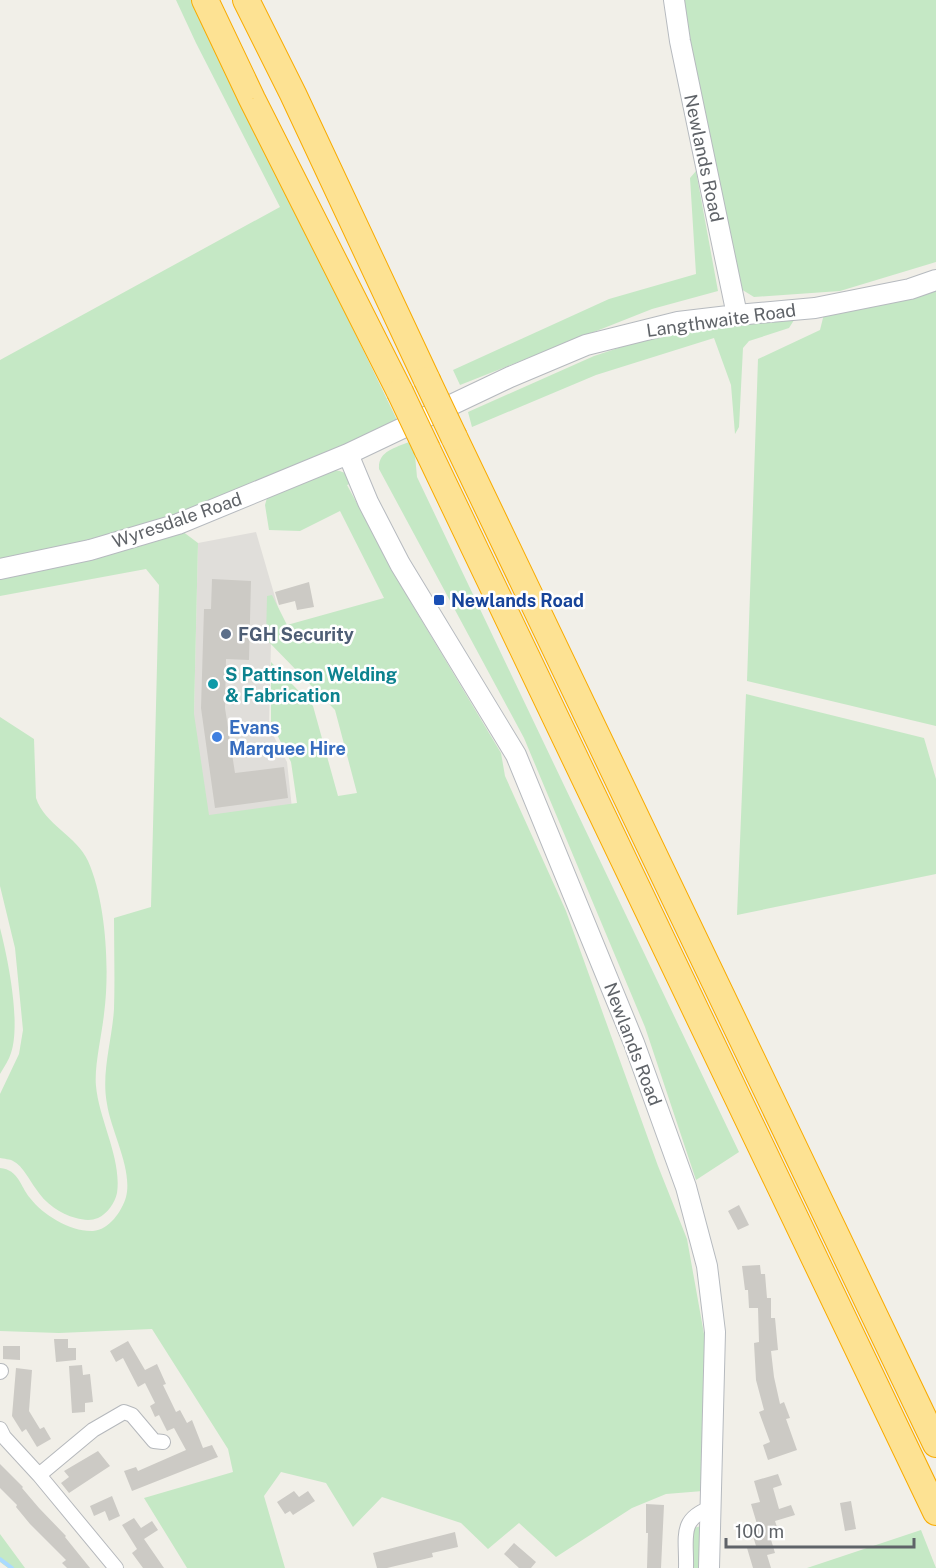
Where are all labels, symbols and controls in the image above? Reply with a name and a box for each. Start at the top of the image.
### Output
street label: Newlands Road [680,92,728,224]
street label: Langthwaite Road [645,299,797,341]
street label: Wyresdale Road [109,488,245,552]
place label: Newlands Road [451,590,584,611]
marker: Newlands Road [432,593,446,607]
place label: FGH Security [238,624,354,645]
marker: FGH Security [219,627,233,641]
place label: S Pattinson Welding & Fabrication [225,664,397,706]
marker: S Pattinson Welding & Fabrication [206,677,220,691]
place label: Evans Marquee Hire [229,717,346,759]
marker: Evans Marquee Hire [210,730,224,744]
street label: Newlands Road [600,980,666,1108]
scale bar [726,1511,914,1549]
text: 100 m [735,1521,784,1542]

